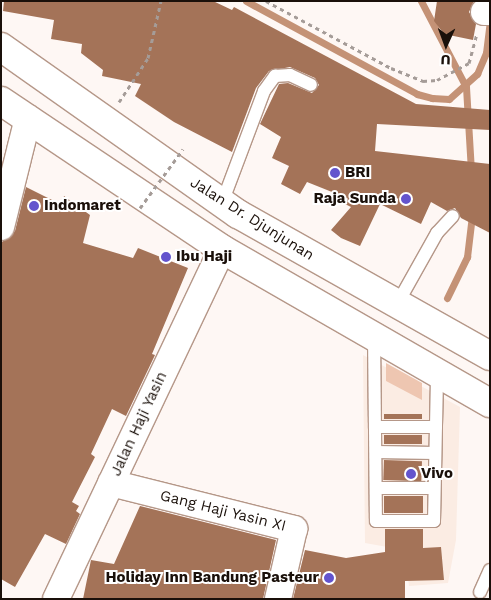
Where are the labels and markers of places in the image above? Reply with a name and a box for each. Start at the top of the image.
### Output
place label: BRI [345,164,370,182]
marker: BRI [329,167,341,179]
place label: Raja Sunda [313,190,396,208]
marker: Raja Sunda [400,193,412,205]
place label: Indomaret [44,197,121,215]
marker: Indomaret [28,200,40,212]
place label: Ibu Haji [176,248,232,266]
marker: Ibu Haji [160,251,172,263]
place label: Vivo [421,465,453,483]
marker: Vivo [405,468,417,480]
place label: Holiday Inn Bandung Pasteur [105,569,319,587]
marker: Holiday Inn Bandung Pasteur [323,572,335,584]

